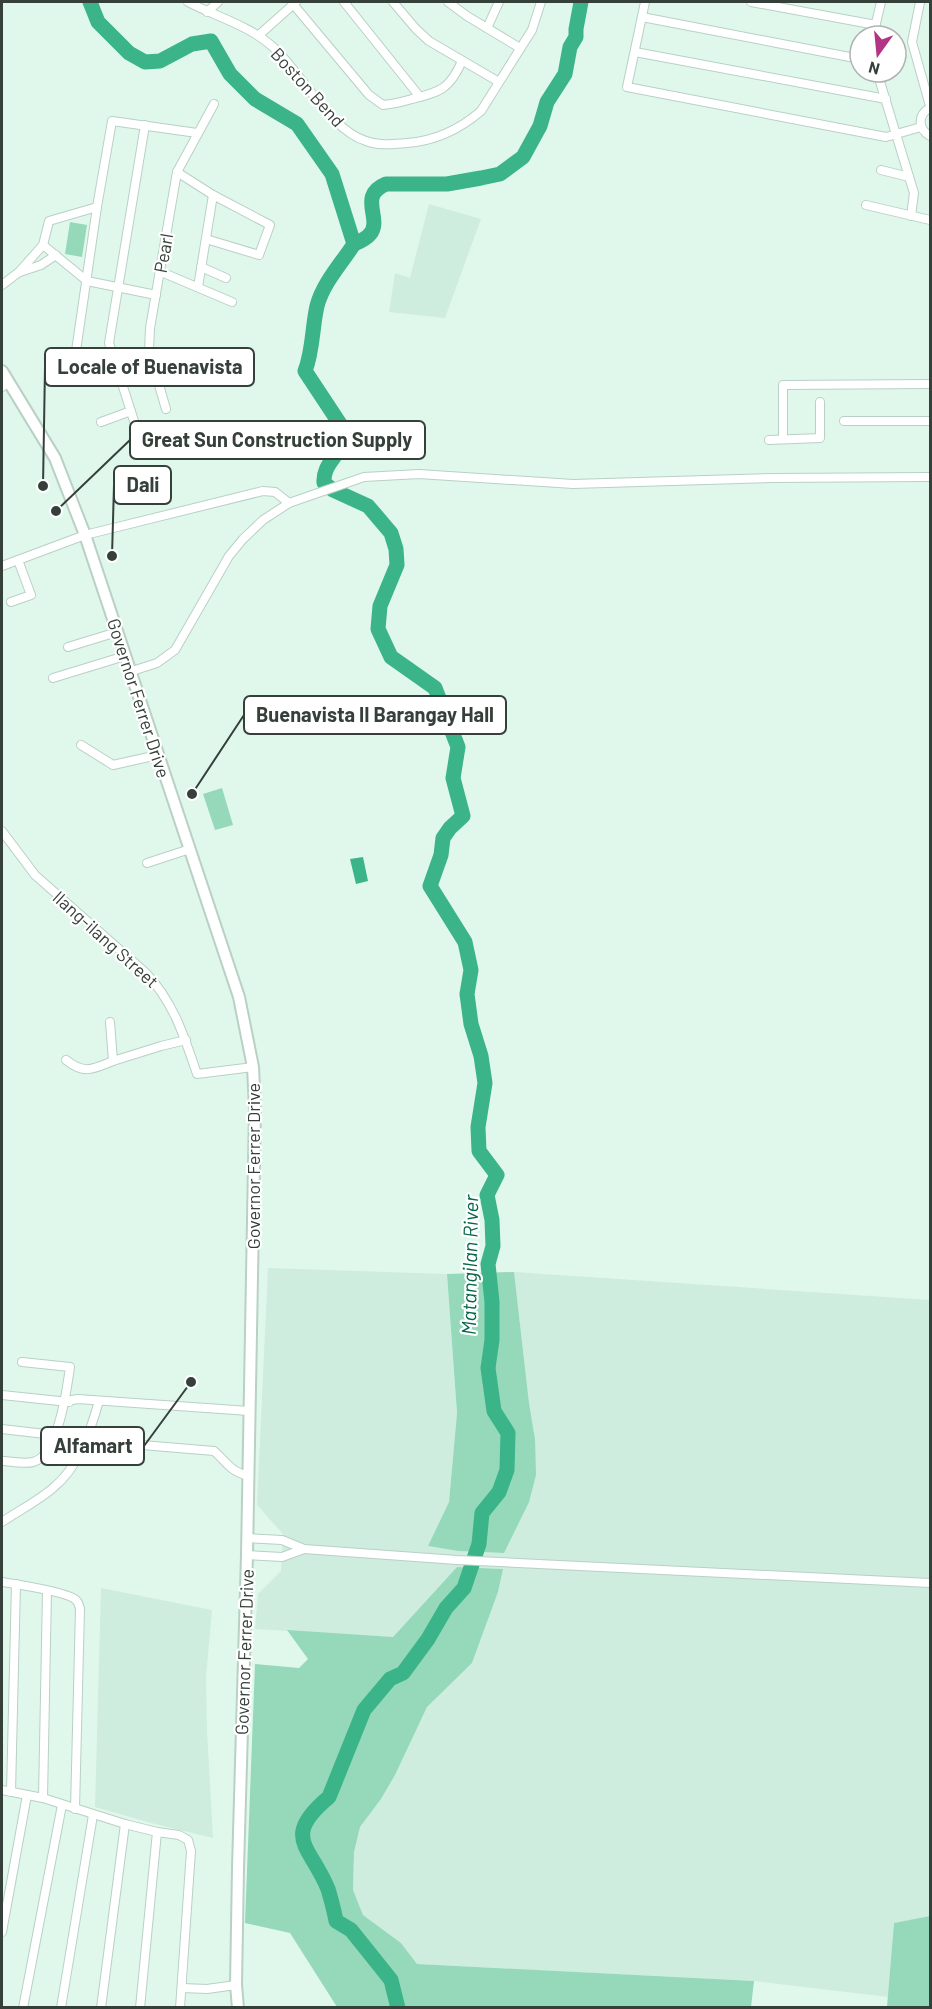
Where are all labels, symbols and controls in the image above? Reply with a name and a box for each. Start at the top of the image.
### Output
north arrow [848,24,908,84]
street label: Boston Bend [267,43,349,131]
text: N [866,58,882,80]
street label: Pearl [149,232,177,274]
callout: Locale of Buenavista [45,348,254,386]
text: Locale of Buenavista [57,354,243,378]
callout: Great Sun Construction Supply [130,421,425,459]
text: Great Sun Construction Supply [142,427,412,451]
callout: Dali [114,466,171,504]
text: Dali [127,472,159,496]
street label: Governor Ferrer Drive [103,615,175,781]
callout: Buenavista II Barangay Hall [244,696,506,734]
text: Buenavista II Barangay Hall [256,702,494,726]
street label: Ilang-ilang Street [49,886,163,992]
street label: Governor Ferrer Drive [242,1083,264,1249]
water label: Matangilan River [456,1194,482,1335]
callout: Alfamart [41,1427,144,1465]
text: Alfamart [53,1433,133,1457]
street label: Governor Ferrer Drive [230,1568,258,1736]

